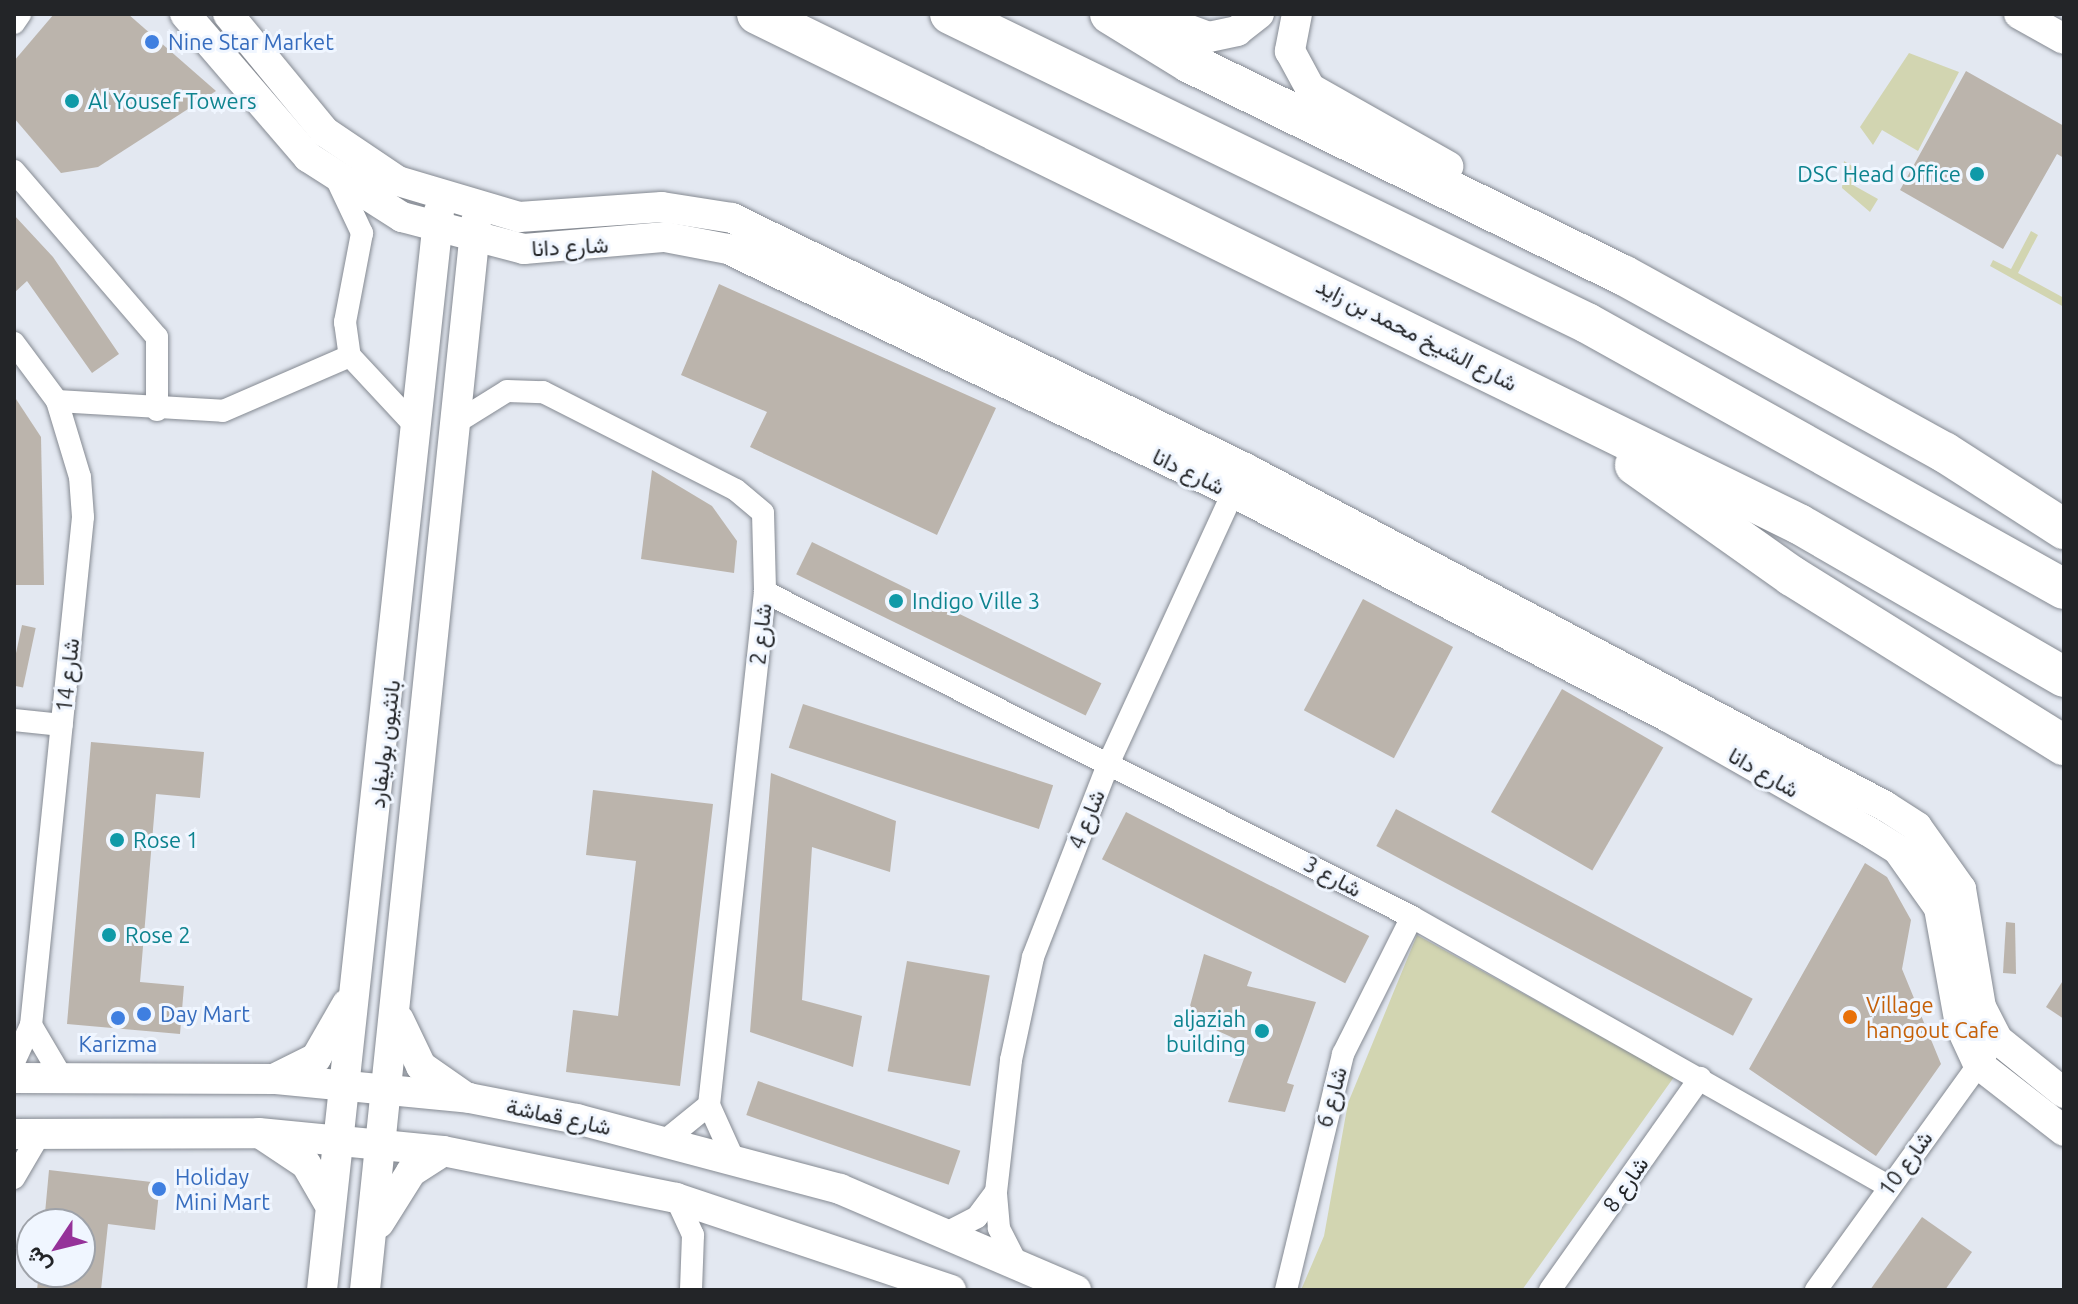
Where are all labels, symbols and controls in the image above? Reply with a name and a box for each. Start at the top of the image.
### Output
place label: Nine Star Market [168,29,334,55]
marker: Nine Star Market [143,33,161,51]
place label: Al Yousef Towers [88,88,257,114]
marker: Al Yousef Towers [63,92,81,110]
place label: DSC Head Office [1797,161,1961,187]
marker: DSC Head Office [1968,165,1986,183]
street label: شارع دانا [531,231,609,261]
street label: شارع الشيخ محمد بن زايد [1312,272,1522,396]
street label: شارع دانا [1149,442,1229,500]
place label: Indigo Ville 3 [912,588,1040,614]
marker: Indigo Ville 3 [887,592,905,610]
street label: شارع 2 [744,602,776,666]
street label: شارع 14 [50,637,84,713]
street label: بانثيون بوليفارد [363,678,405,810]
street label: شارع دانا [1724,741,1804,803]
street label: شارع 4 [1062,785,1110,853]
place label: Rose 1 [133,827,199,853]
marker: Rose 1 [108,831,126,849]
street label: شارع 3 [1300,850,1366,902]
place label: Rose 2 [125,922,191,948]
marker: Rose 2 [100,926,118,944]
place label: Village hangout Cafe [1866,991,2000,1042]
place label: Day Mart [160,1001,250,1027]
marker: Day Mart [135,1005,153,1023]
place label: aljaziah building [1166,1005,1246,1056]
marker: Village hangout Cafe [1841,1008,1859,1026]
marker: Karizma [109,1009,127,1027]
marker: aljaziah building [1253,1022,1271,1040]
place label: Karizma [79,1031,157,1057]
street label: شارع 6 [1310,1064,1352,1130]
street label: شارع قماشة [504,1092,614,1140]
street label: شارع 10 [1873,1125,1937,1201]
street label: شارع 8 [1596,1151,1654,1217]
place label: Holiday Mini Mart [175,1163,270,1214]
marker: Holiday Mini Mart [150,1180,168,1198]
north arrow [16,1208,96,1288]
text: ش [20,1243,55,1279]

